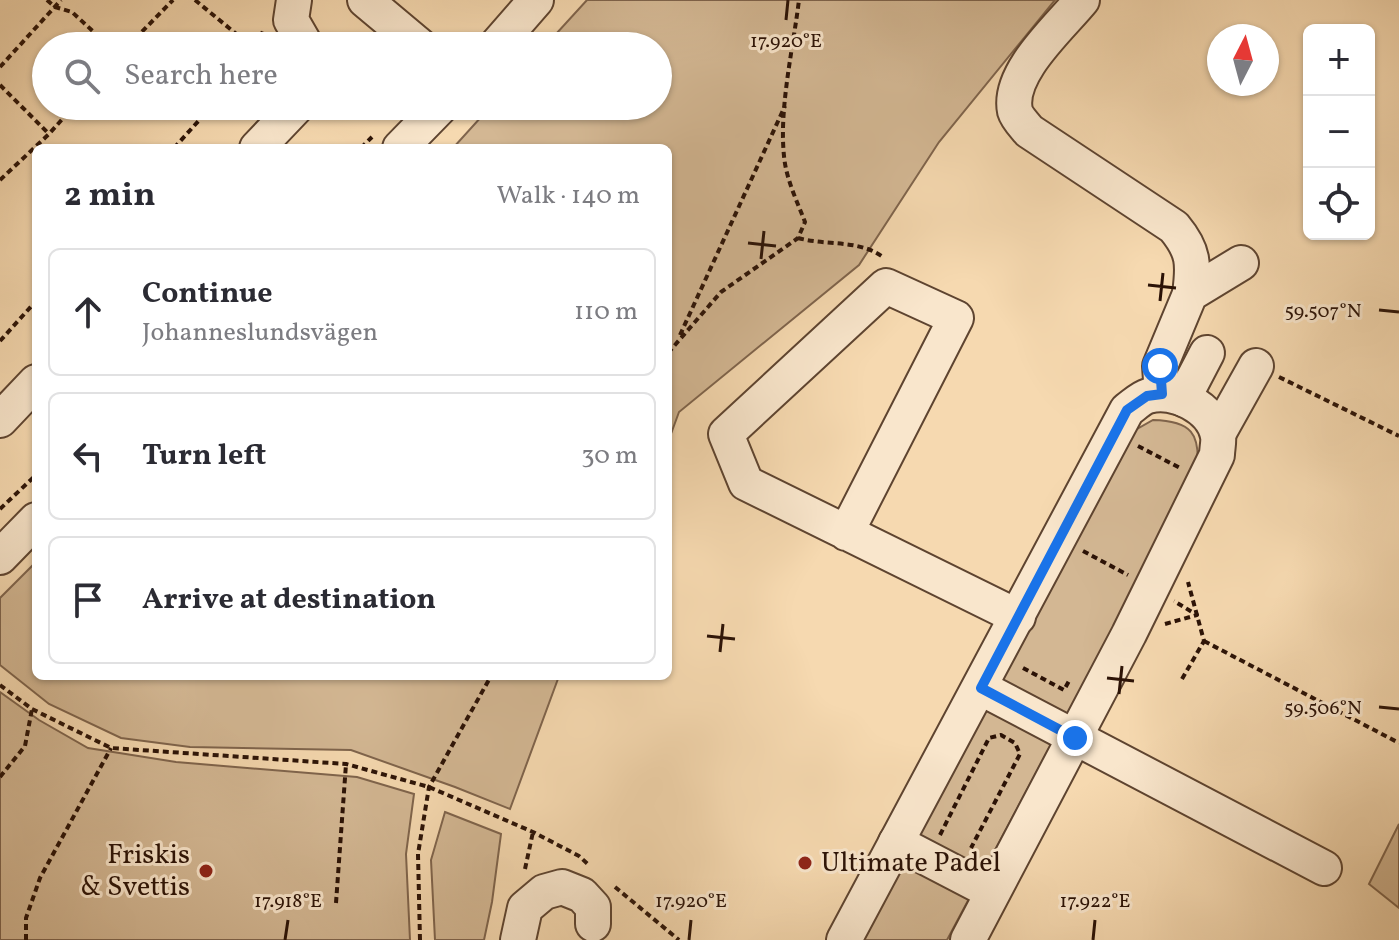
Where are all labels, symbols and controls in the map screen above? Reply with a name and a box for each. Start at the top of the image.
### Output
north arrow [1207,24,1279,96]
map controls [1303,24,1375,240]
button: + [1303,24,1375,96]
text: 17.920°E [750,28,822,56]
search box [32,32,672,120]
icon: search [60,54,104,98]
text: Search here [124,55,278,97]
button: − [1303,96,1375,168]
button: locate [1303,168,1375,240]
text: 2 min [64,173,156,220]
text: Walk · 140 m [496,178,640,214]
text: Continue [142,273,273,315]
icon: ahead [66,290,110,334]
text: 110 m [574,294,638,330]
text: 59.507°N [1284,298,1362,326]
text: Johanneslundsvägen [142,315,378,351]
route start [1142,348,1178,384]
icon: left [66,434,110,478]
text: Turn left [142,435,266,477]
text: 30 m [581,438,638,474]
icon: arrive [66,578,110,622]
text: Arrive at destination [142,579,436,621]
text: 59.506°N [1284,695,1362,723]
route end [1057,720,1093,756]
place label: Friskis & Svettis [81,836,190,907]
place label: Ultimate Padel [821,844,1001,883]
marker: Ultimate Padel [796,854,814,872]
marker: Friskis & Svettis [197,862,215,880]
text: 17.918°E [254,888,322,916]
text: 17.920°E [655,888,727,916]
text: 17.922°E [1059,888,1131,916]

